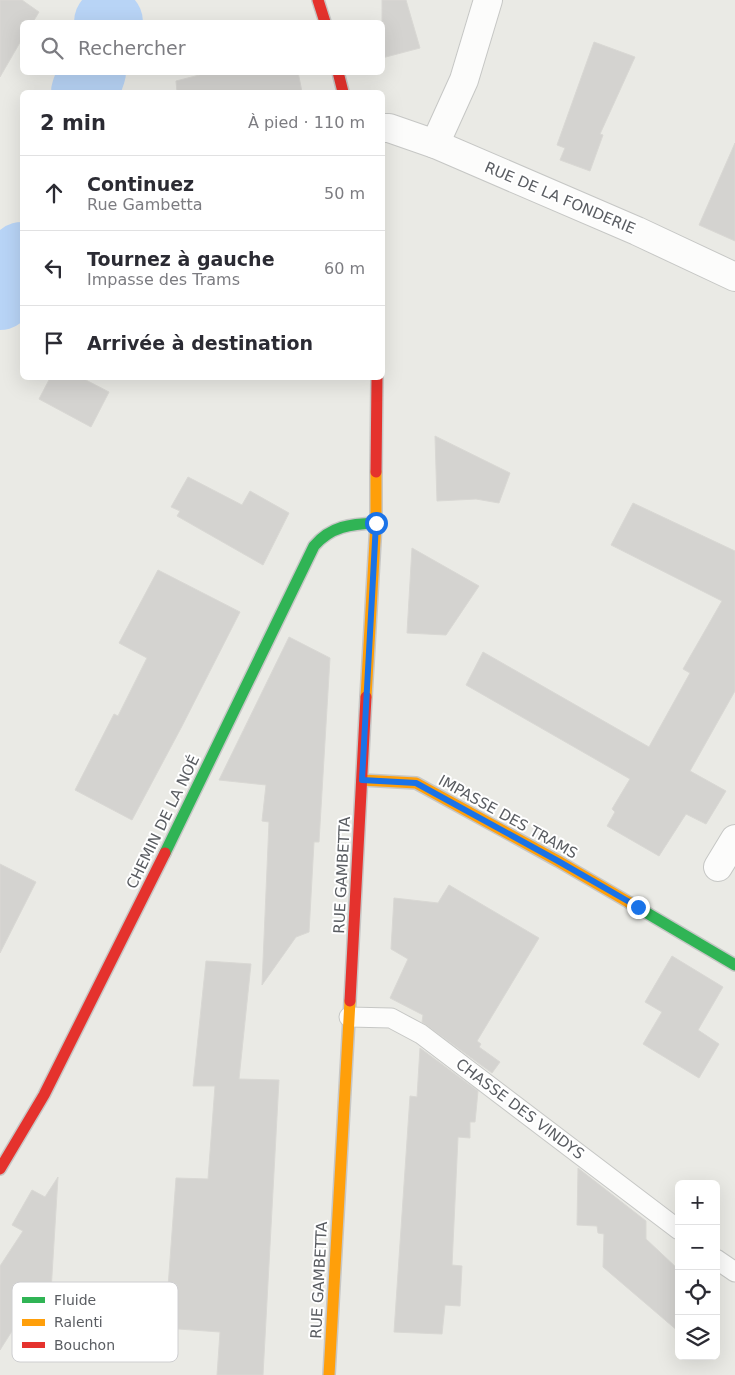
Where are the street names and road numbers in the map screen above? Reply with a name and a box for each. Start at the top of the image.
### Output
street label: RUE DE LA FONDERIE [482,158,638,238]
street label: CHEMIN DE LA NOÉ [122,752,203,892]
street label: IMPASSE DES TRAMS [435,771,581,863]
street label: RUE GAMBETTA [330,815,354,934]
street label: CHASSE DES VINDYS [452,1055,588,1163]
street label: RUE GAMBETTA [307,1220,331,1339]

